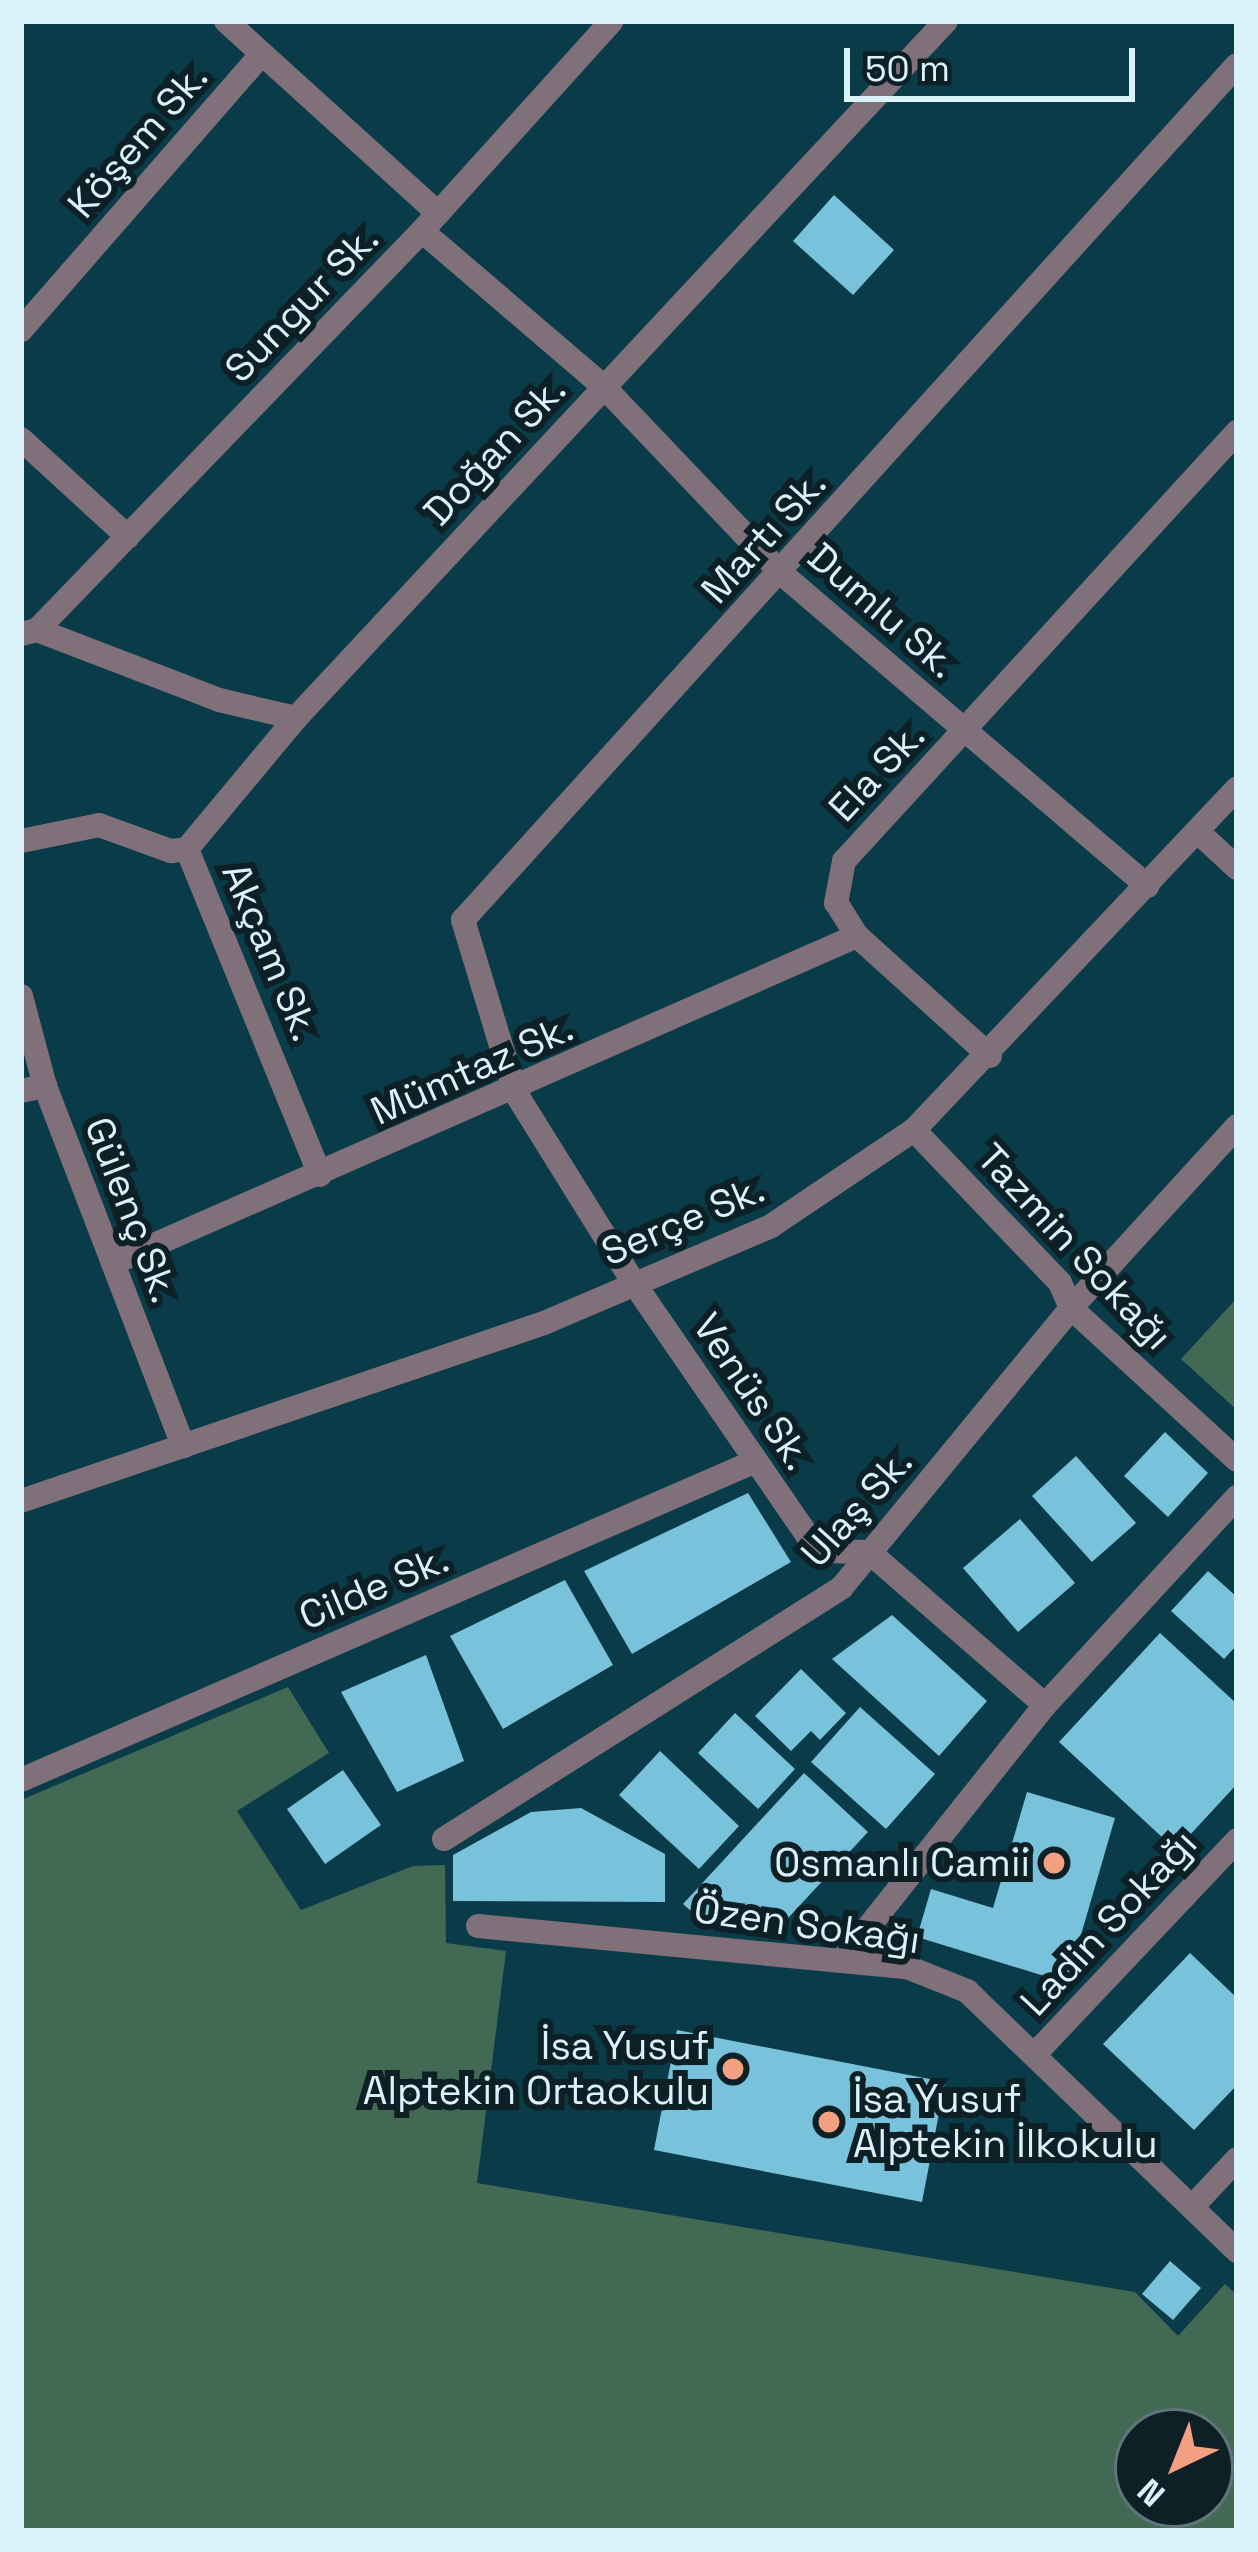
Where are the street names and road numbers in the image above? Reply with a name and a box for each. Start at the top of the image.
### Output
street label: Köşem Sk. [58,54,218,228]
street label: Sungur Sk. [216,216,388,392]
street label: Doğan Sk. [414,367,576,535]
street label: Martı Sk. [692,461,836,613]
street label: Dumlu Sk. [798,534,966,688]
street label: Ela Sk. [819,713,935,831]
street label: Akçam Sk. [212,856,328,1048]
street label: Mümtaz Sk. [364,1005,580,1135]
street label: Gülenç Sk. [74,1111,188,1309]
street label: Tazmin Sokağı [967,1134,1181,1360]
street label: Serçe Sk. [595,1166,771,1276]
street label: Venüs Sk. [683,1305,821,1479]
street label: Ulaş Sk. [792,1439,922,1577]
street label: Cilde Sk. [293,1536,455,1640]
street label: Ladin Sokağı [1011,1820,1207,2026]
street label: Özen Sokağı [691,1886,923,1964]

